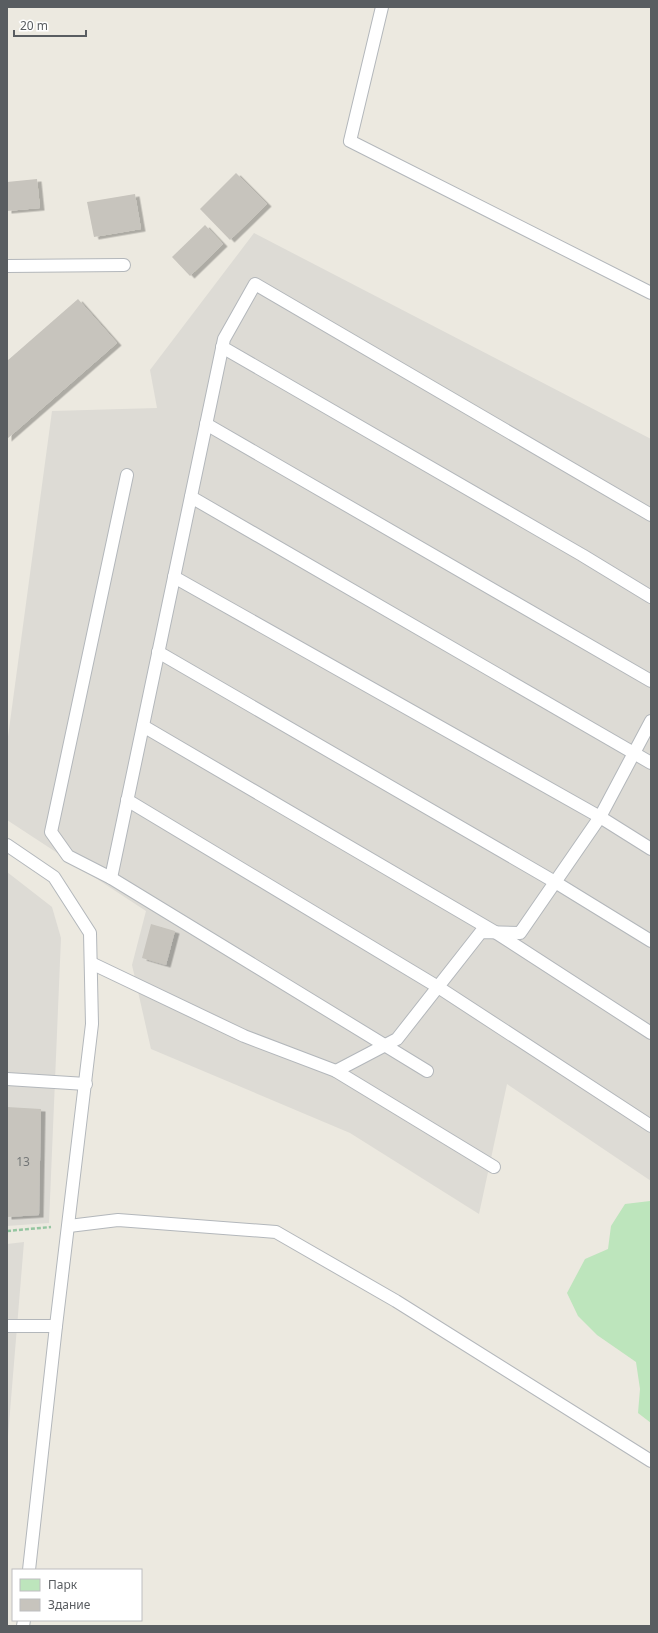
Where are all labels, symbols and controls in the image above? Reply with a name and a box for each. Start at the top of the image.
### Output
scale bar [14,12,86,38]
text: 20 m [20,17,48,34]
house number: 13 [16,1153,30,1170]
legend [12,1569,142,1621]
text: Парк [48,1576,78,1593]
text: Здание [48,1596,91,1613]

